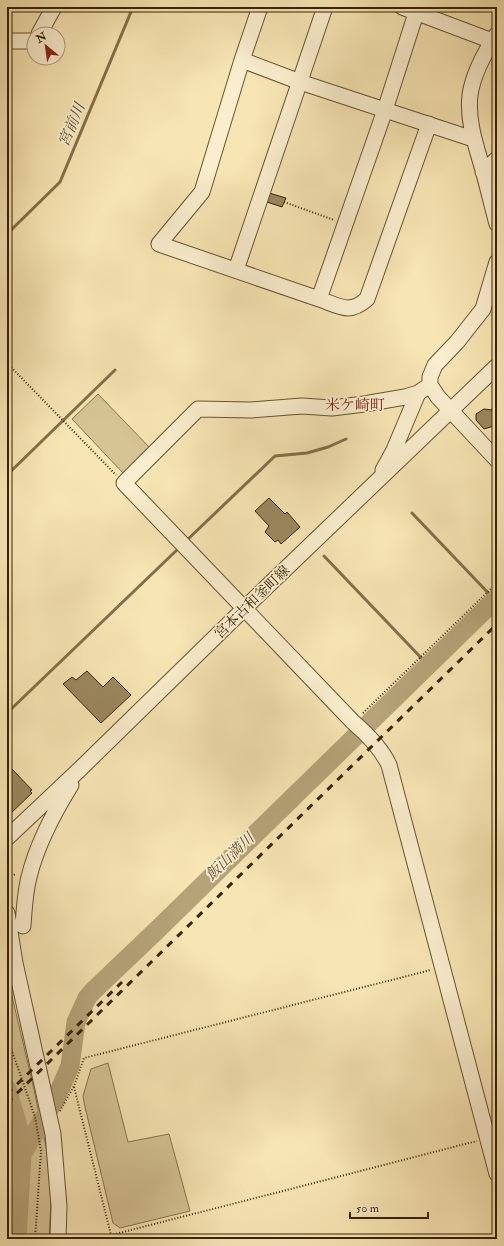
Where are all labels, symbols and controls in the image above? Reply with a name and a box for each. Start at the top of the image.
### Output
north arrow [26,26,66,66]
text: N [33,29,50,46]
water label: 宮前川 [54,99,90,149]
district label: 米ケ崎町 [325,396,385,415]
street label: 宮本古和釜町線 [211,562,293,642]
water label: 飯山満川 [202,828,260,885]
scale bar [350,1194,428,1220]
text: 50 m [356,1201,380,1216]

